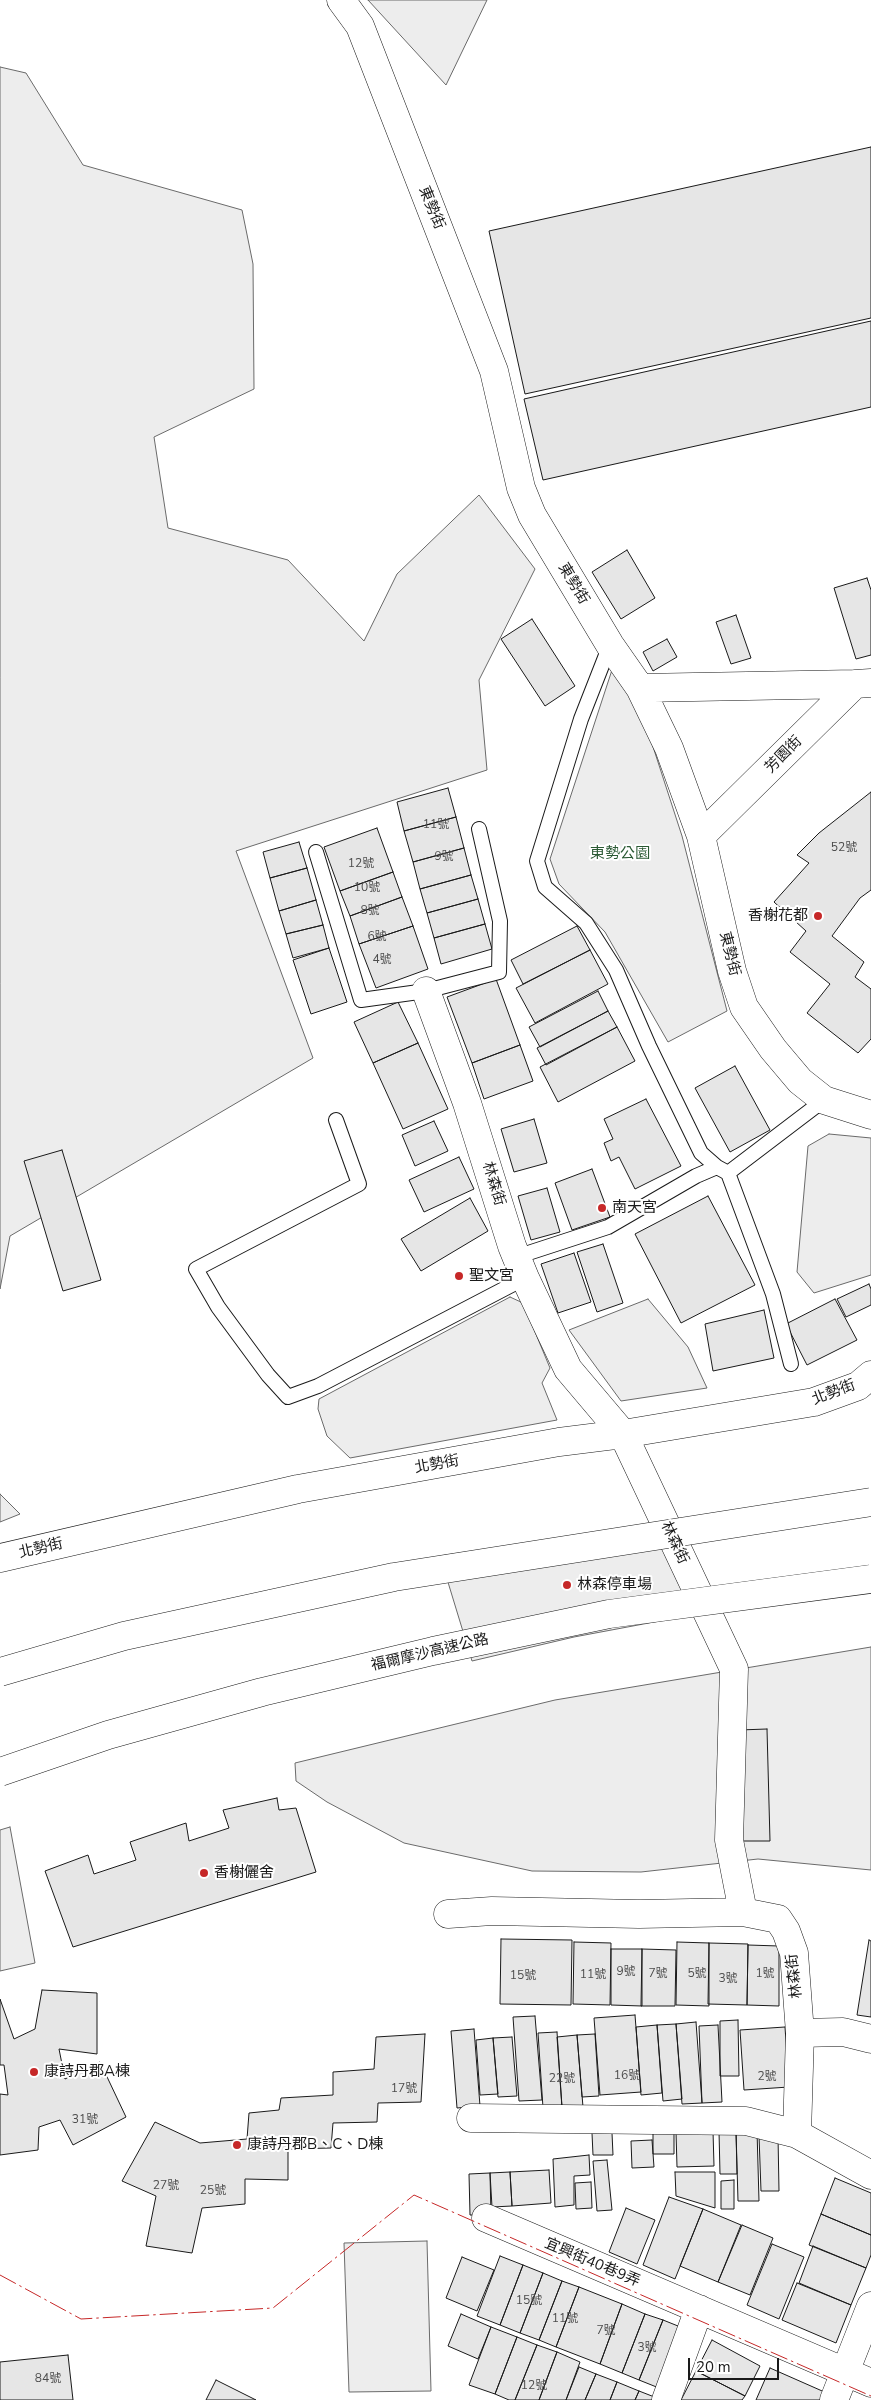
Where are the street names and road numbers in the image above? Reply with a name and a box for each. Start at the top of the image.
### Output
street label: 東勢街 [414,184,448,232]
street label: 東勢街 [554,560,592,608]
street label: 芳園街 [762,733,806,777]
street label: 東勢街 [715,930,743,978]
street label: 林森街 [478,1160,508,1208]
street label: 北勢街 [810,1377,858,1409]
street label: 北勢街 [413,1452,461,1478]
street label: 林森街 [656,1519,692,1567]
street label: 北勢街 [17,1535,65,1563]
street label: 福爾摩沙高速公路 [370,1631,490,1675]
street label: 林森街 [784,1953,806,1999]
street label: 宜興街40巷9弄 [542,2235,642,2291]

